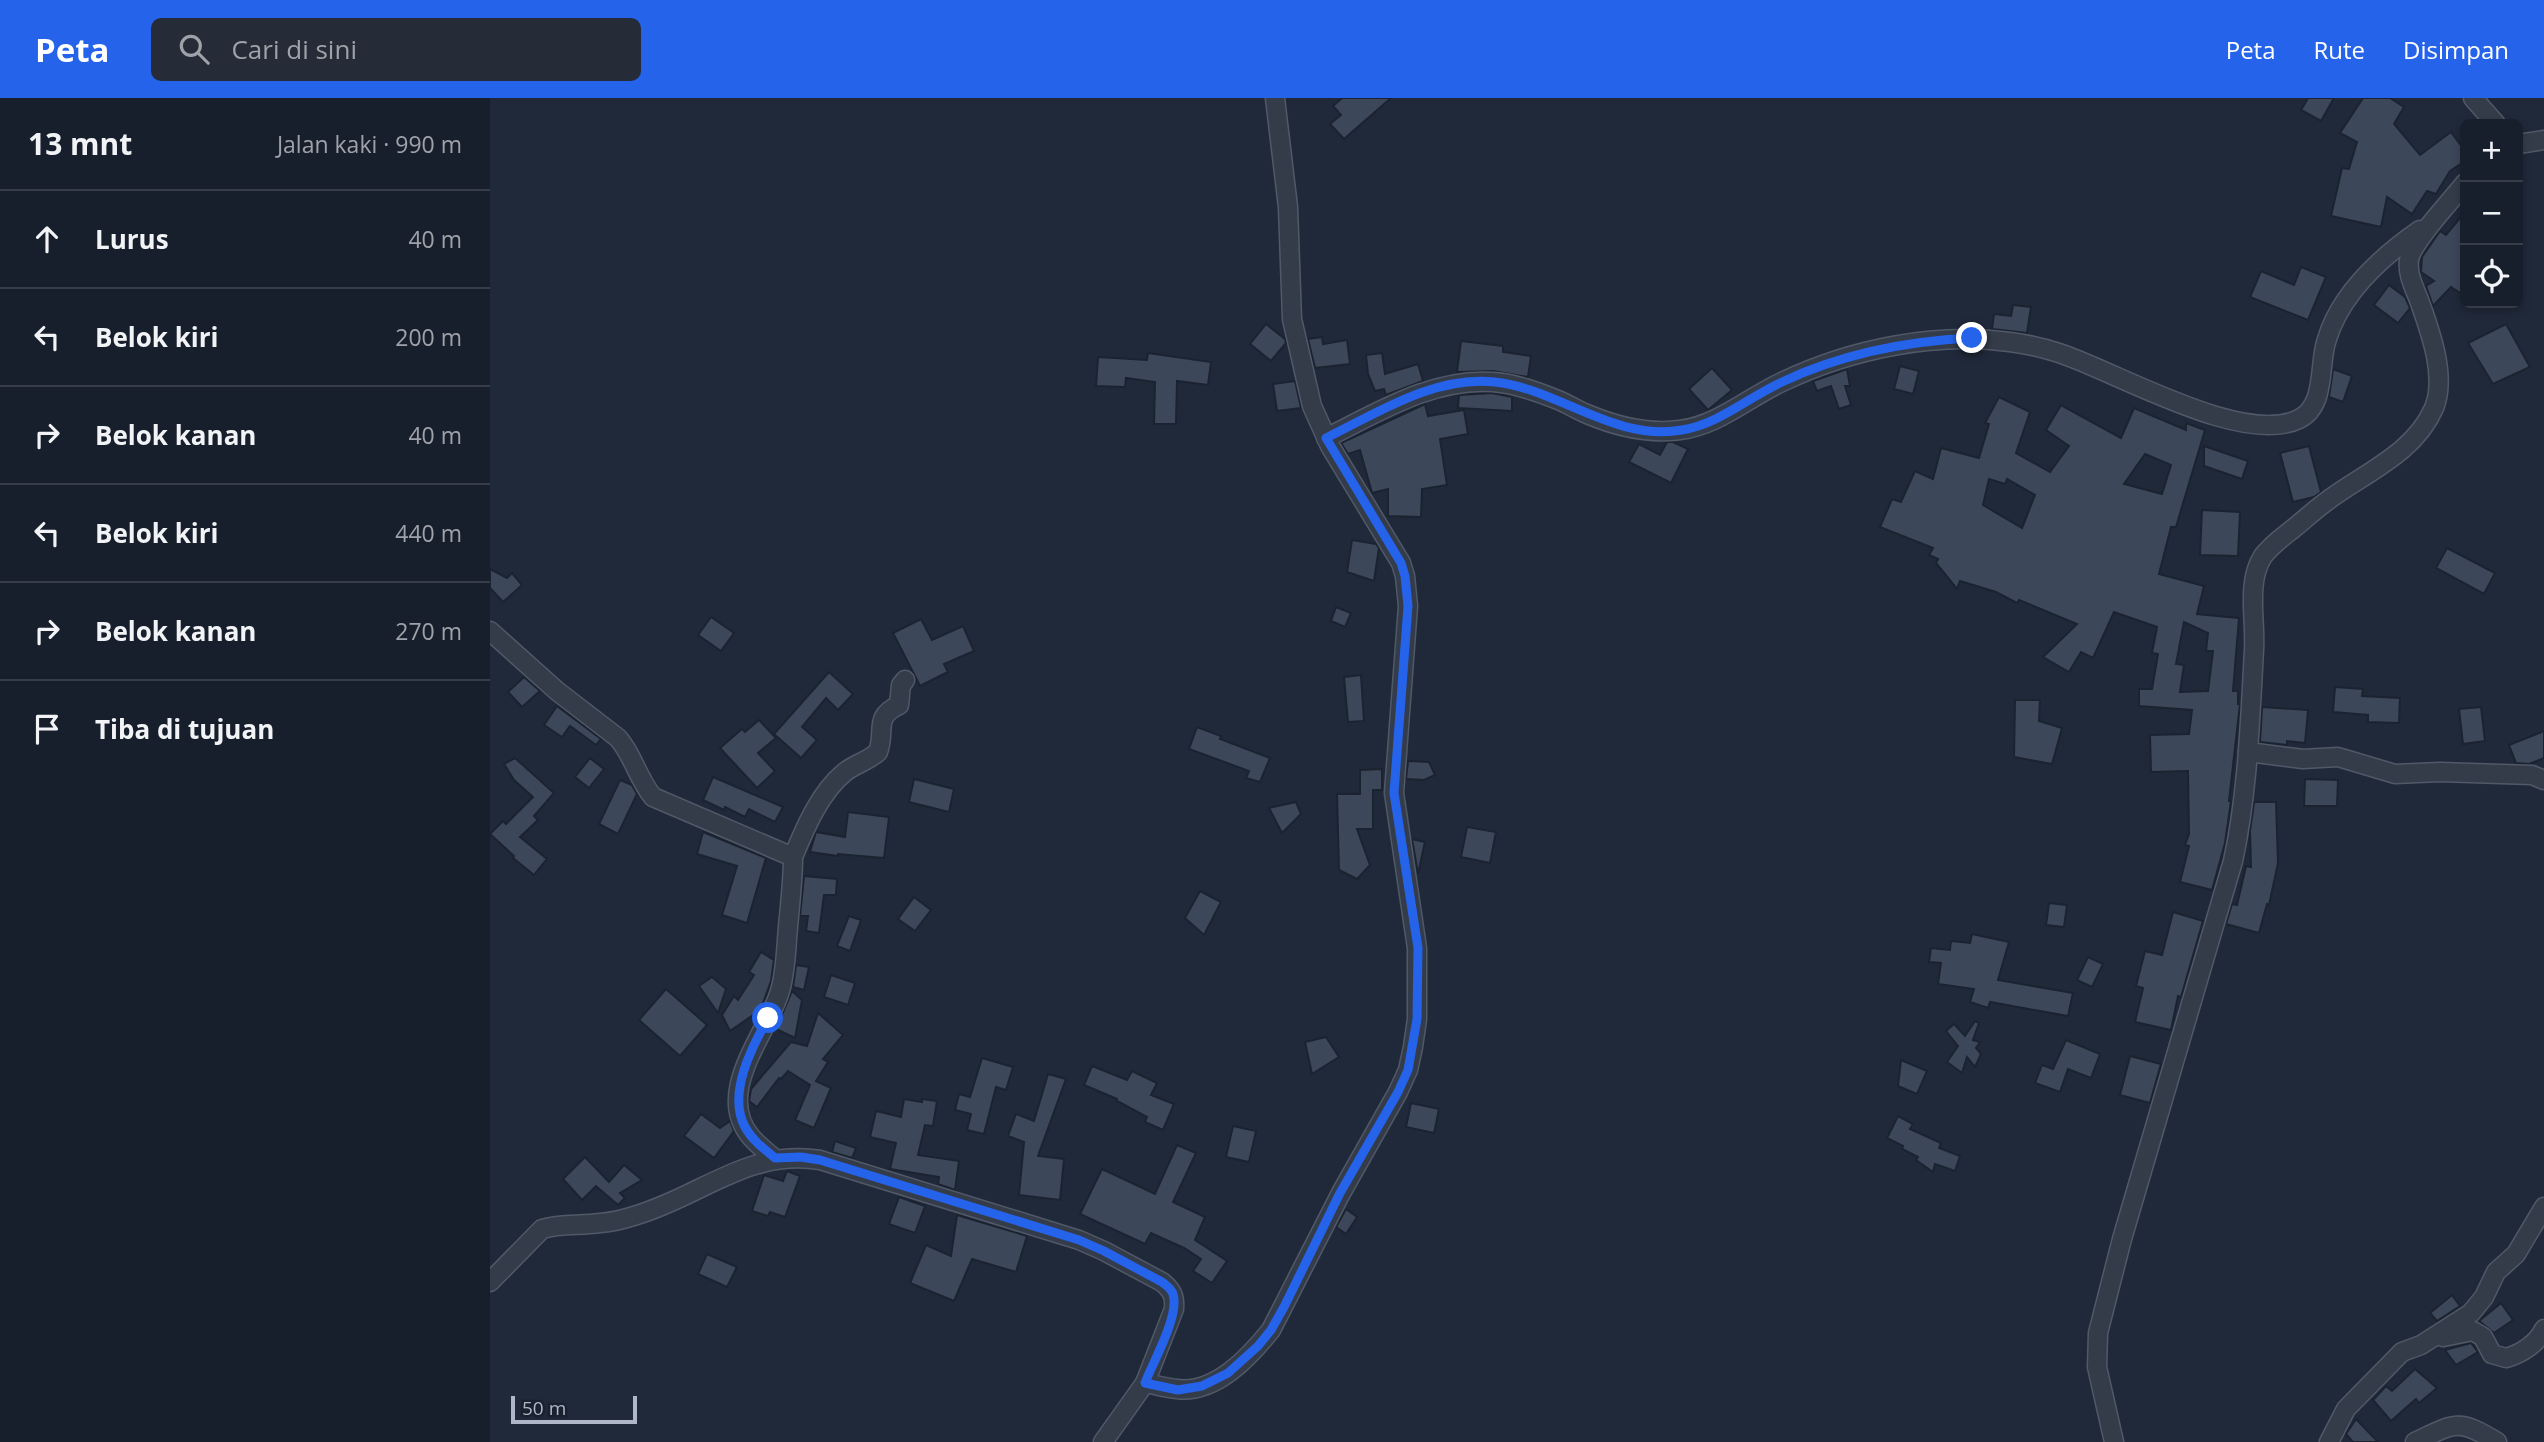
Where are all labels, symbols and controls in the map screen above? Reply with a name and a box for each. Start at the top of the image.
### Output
search box [151,18,641,81]
text: Peta [35,27,109,72]
icon: search [175,30,213,68]
text: Cari di sini [231,31,357,67]
text: Peta [2226,33,2276,66]
text: Rute [2314,33,2365,66]
text: Disimpan [2403,33,2509,66]
map controls [2460,119,2523,308]
button: + [2460,119,2523,182]
text: 13 mnt [28,123,132,164]
text: Jalan kaki · 990 m [277,128,462,160]
button: − [2460,182,2523,245]
icon: ahead [28,220,66,258]
text: Lurus [95,221,169,257]
text: 40 m [408,223,462,255]
button: locate [2460,245,2523,308]
icon: left [28,318,66,356]
text: Belok kiri [95,319,219,355]
text: 200 m [395,321,462,353]
route end [1956,322,1987,353]
icon: right [28,416,66,454]
text: Belok kanan [95,417,256,453]
text: 40 m [408,419,462,451]
icon: left [28,514,66,552]
text: Belok kiri [95,515,219,551]
text: 440 m [395,517,462,549]
icon: right [28,612,66,650]
text: Belok kanan [95,613,256,649]
text: 270 m [395,615,462,647]
icon: arrive [28,710,66,748]
text: Tiba di tujuan [95,711,274,747]
route start [752,1002,783,1033]
scale bar [511,1393,637,1425]
text: 50 m [522,1395,566,1421]

